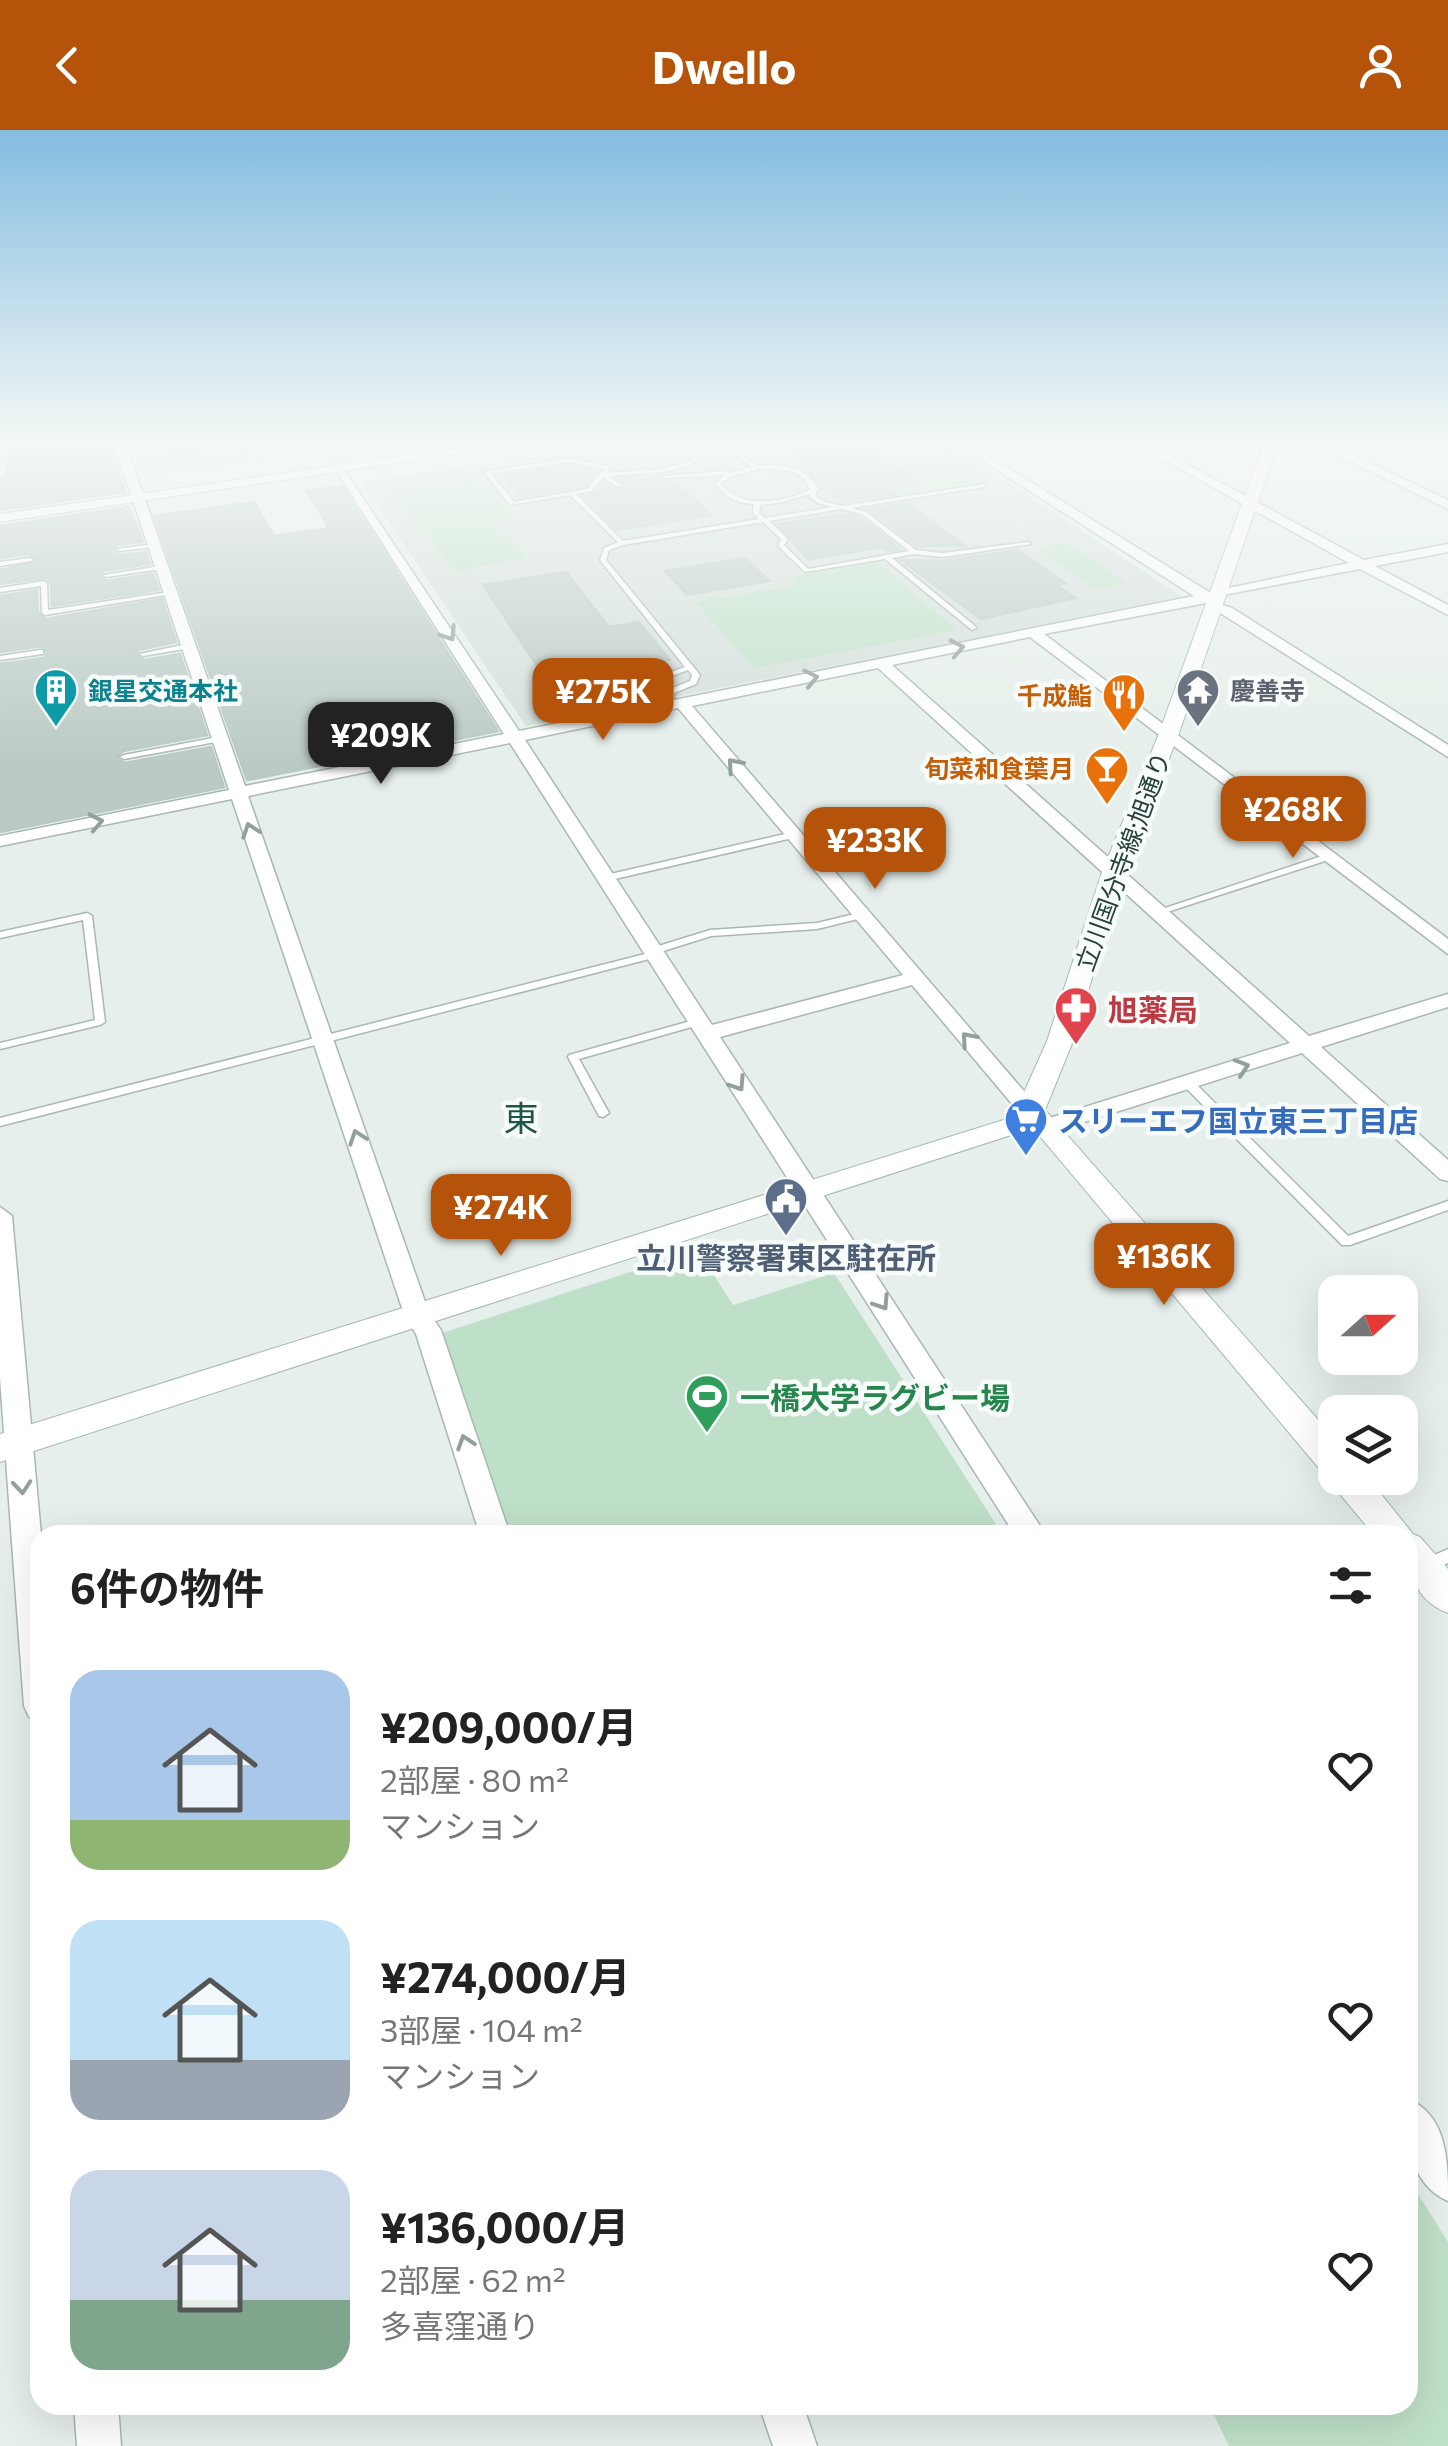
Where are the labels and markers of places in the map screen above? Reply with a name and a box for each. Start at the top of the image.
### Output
pin: ¥275K [533,658,673,743]
building icon: 銀星交通本社 [33,667,79,728]
temple icon: 慶善寺 [1175,667,1221,728]
restaurant icon: 千成鮨 [1101,672,1147,733]
place label: 銀星交通本社 [88,675,238,705]
place label: 慶善寺 [1230,675,1305,705]
place label: 千成鮨 [1017,680,1092,710]
pin: ¥209K [311,702,451,787]
bar icon: 旬菜和食葉月 [1084,745,1130,806]
place label: 旬菜和食葉月 [924,753,1074,783]
pin: ¥268K [1223,776,1363,861]
pin: ¥233K [805,807,945,892]
pharmacy icon: 旭薬局 [1053,985,1099,1046]
place label: 旭薬局 [1108,990,1198,1027]
supermarket icon: スリーエフ国立東三丁目店 [1003,1096,1049,1157]
place label: スリーエフ国立東三丁目店 [1058,1101,1418,1138]
pin: ¥274K [431,1174,571,1259]
public building icon: 立川警察署東区駐在所 [763,1176,809,1237]
pin: ¥136K [1094,1223,1234,1308]
place label: 立川警察署東区駐在所 [636,1238,936,1275]
sports icon: 一橋大学ラグビー場 [684,1373,730,1434]
place label: 一橋大学ラグビー場 [740,1378,1010,1415]

